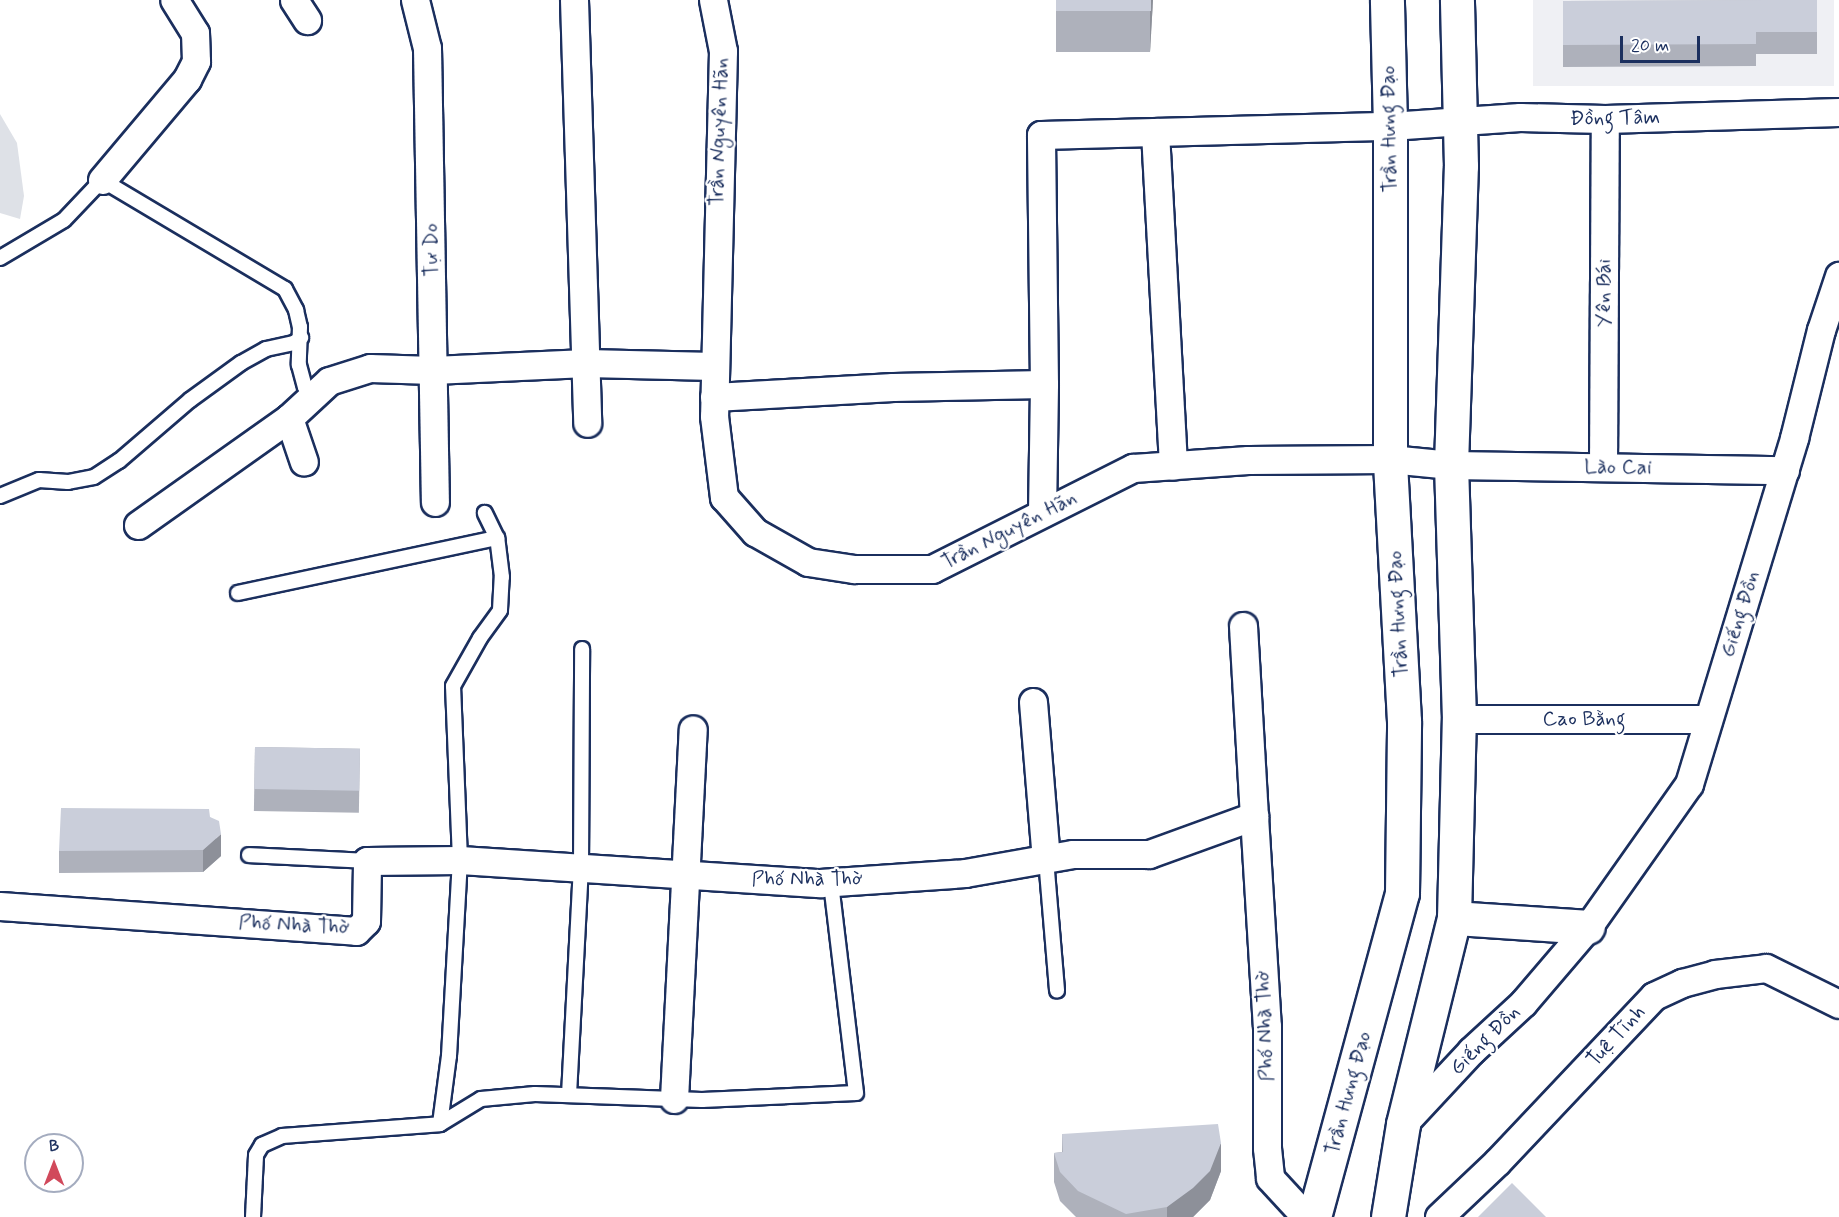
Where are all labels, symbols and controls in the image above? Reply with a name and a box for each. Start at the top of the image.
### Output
scale bar [1623,24,1702,62]
text: 20 m [1631,34,1669,58]
street label: Trần Nguyên Hãn [704,57,734,207]
street label: Trần Hưng Đạo [1375,64,1403,194]
street label: Đồng Tâm [1570,105,1660,131]
street label: Tự Do [418,223,444,277]
street label: Yên Bái [1591,259,1617,327]
street label: Lào Cai [1584,454,1652,480]
street label: Trần Nguyên Hãn [937,485,1081,575]
street label: Trần Hưng Đạo [1382,549,1414,679]
street label: Giếng Đồn [1715,568,1765,660]
street label: Cao Bằng [1542,706,1626,732]
street label: Phố Nhà Thờ [751,866,863,892]
street label: Phố Nhà Thờ [238,910,350,940]
street label: Phố Nhà Thờ [1250,970,1280,1082]
street label: Giếng Đồn [1445,1000,1525,1080]
street label: Tuệ Tĩnh [1581,1000,1651,1072]
street label: Trần Hưng Đạo [1319,1028,1377,1158]
north arrow [24,1133,84,1193]
text: B [49,1136,59,1157]

